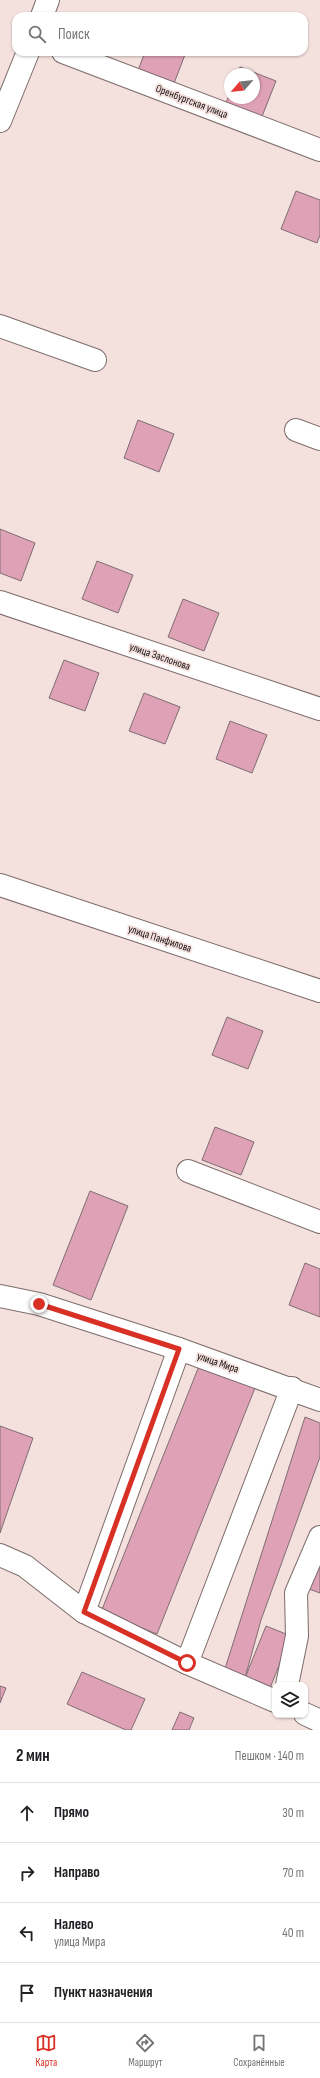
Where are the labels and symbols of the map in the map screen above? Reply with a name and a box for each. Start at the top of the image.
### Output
north arrow [224,68,260,104]
street label: Оренбургская улица [154,82,230,121]
street label: улица Заслонова [128,640,192,673]
street label: улица Панфилова [126,922,193,955]
route end [30,1295,48,1313]
street label: улица Мира [195,1349,241,1376]
route start [178,1654,196,1672]

